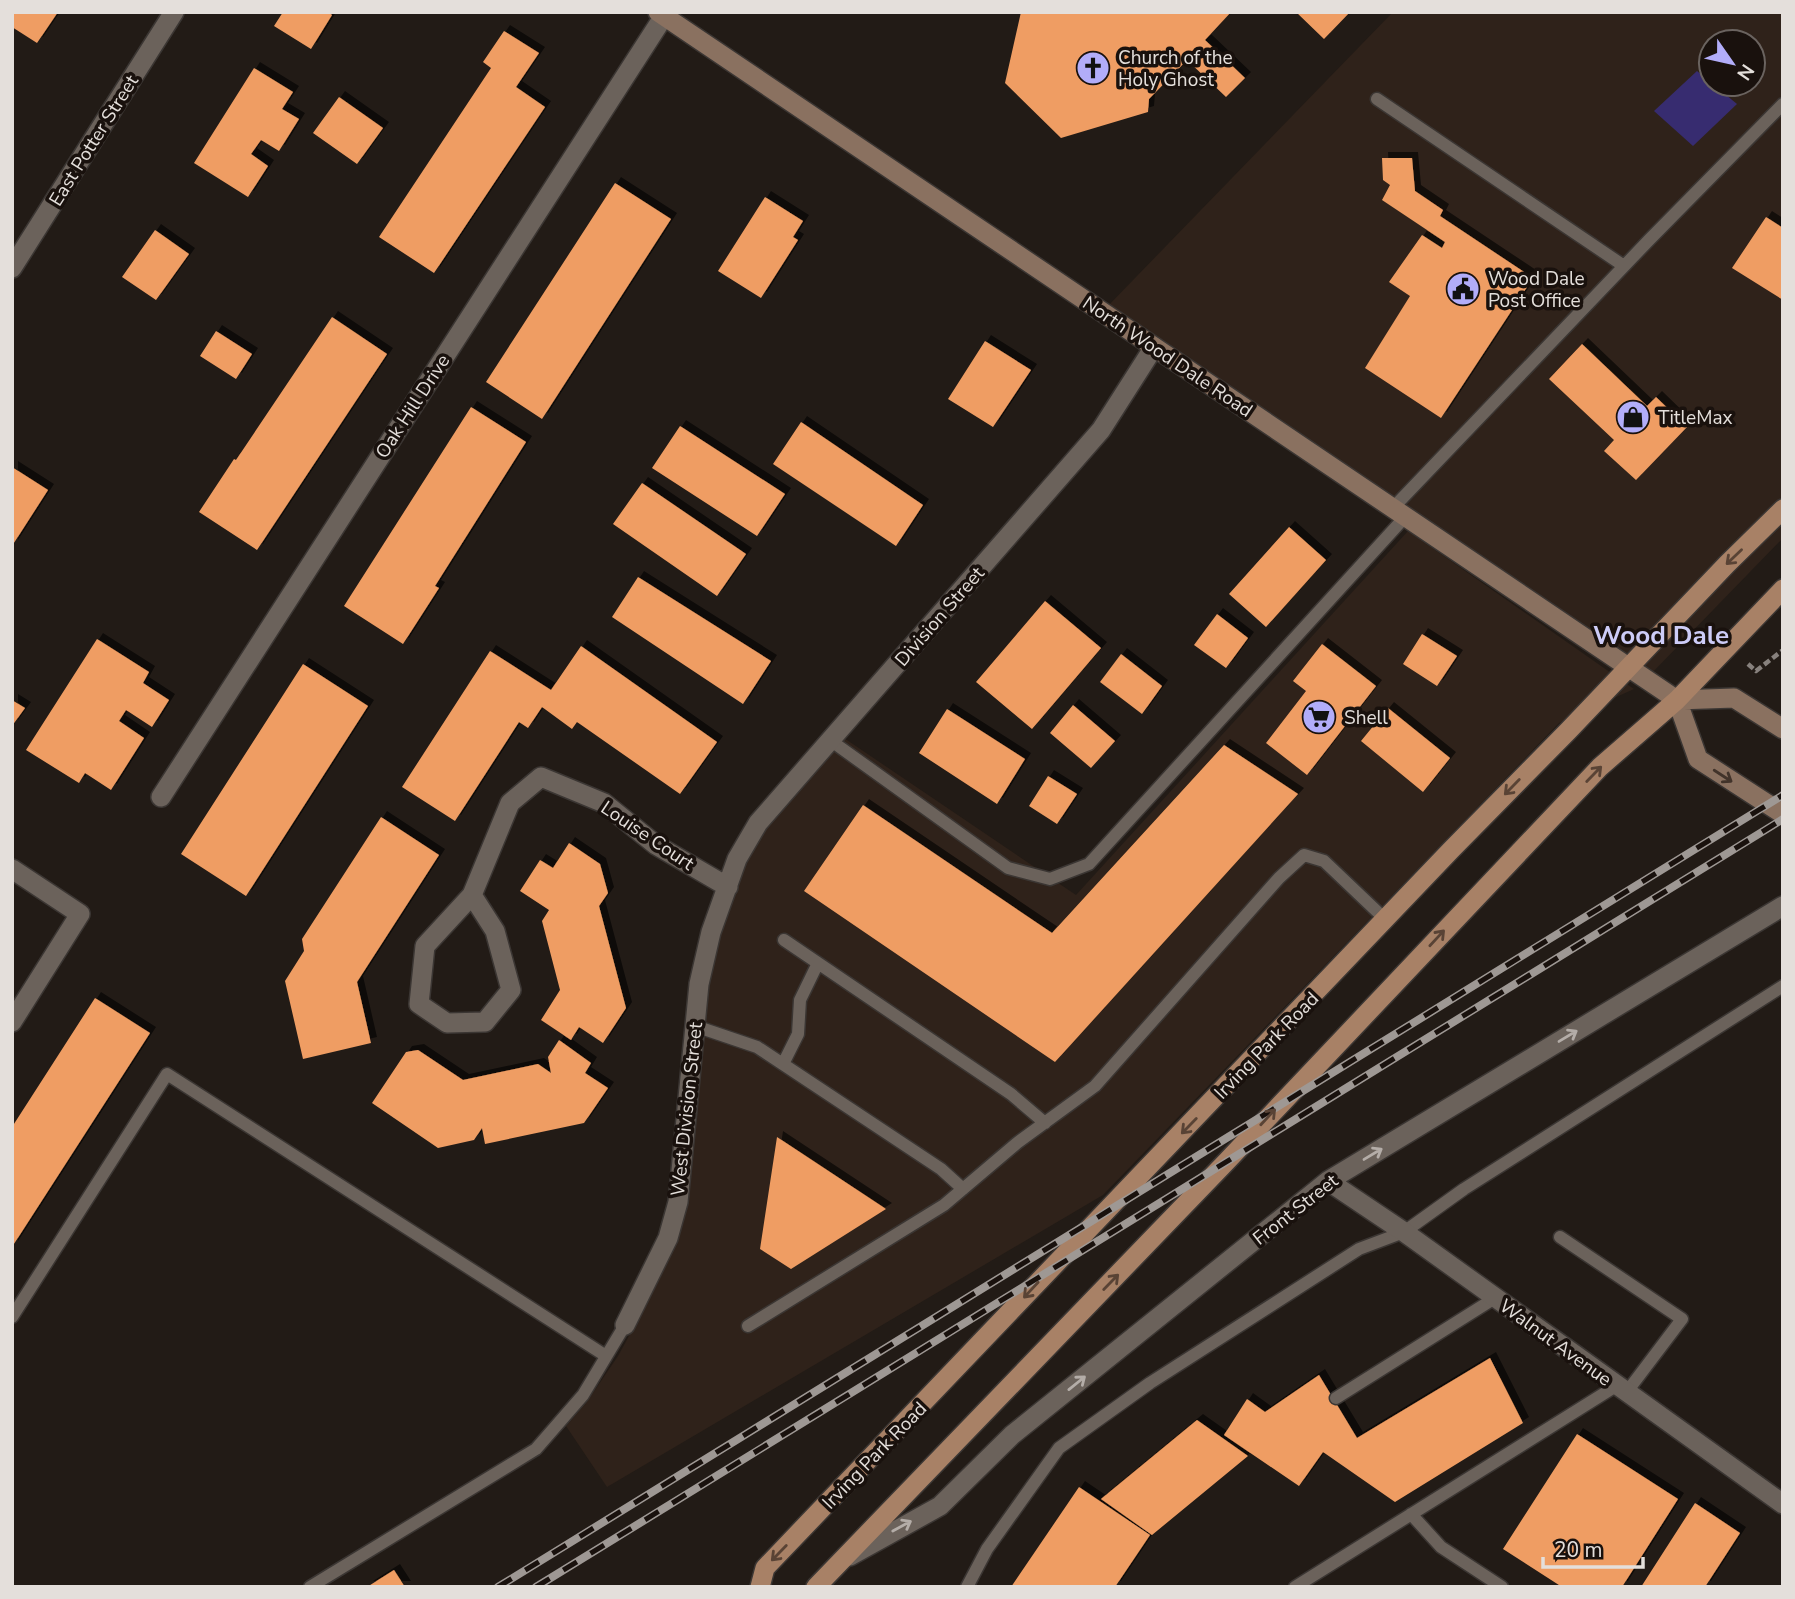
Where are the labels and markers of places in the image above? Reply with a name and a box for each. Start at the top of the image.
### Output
place label: Church of the Holy Ghost [1118,45,1233,93]
church icon: Church of the Holy Ghost [1074,49,1112,87]
place label: Wood Dale Post Office [1488,266,1585,314]
public building icon: Wood Dale Post Office [1444,270,1482,308]
shop icon: TitleMax [1614,398,1652,436]
place label: TitleMax [1658,405,1732,431]
supermarket icon: Shell [1300,698,1338,736]
place label: Shell [1344,705,1388,731]

